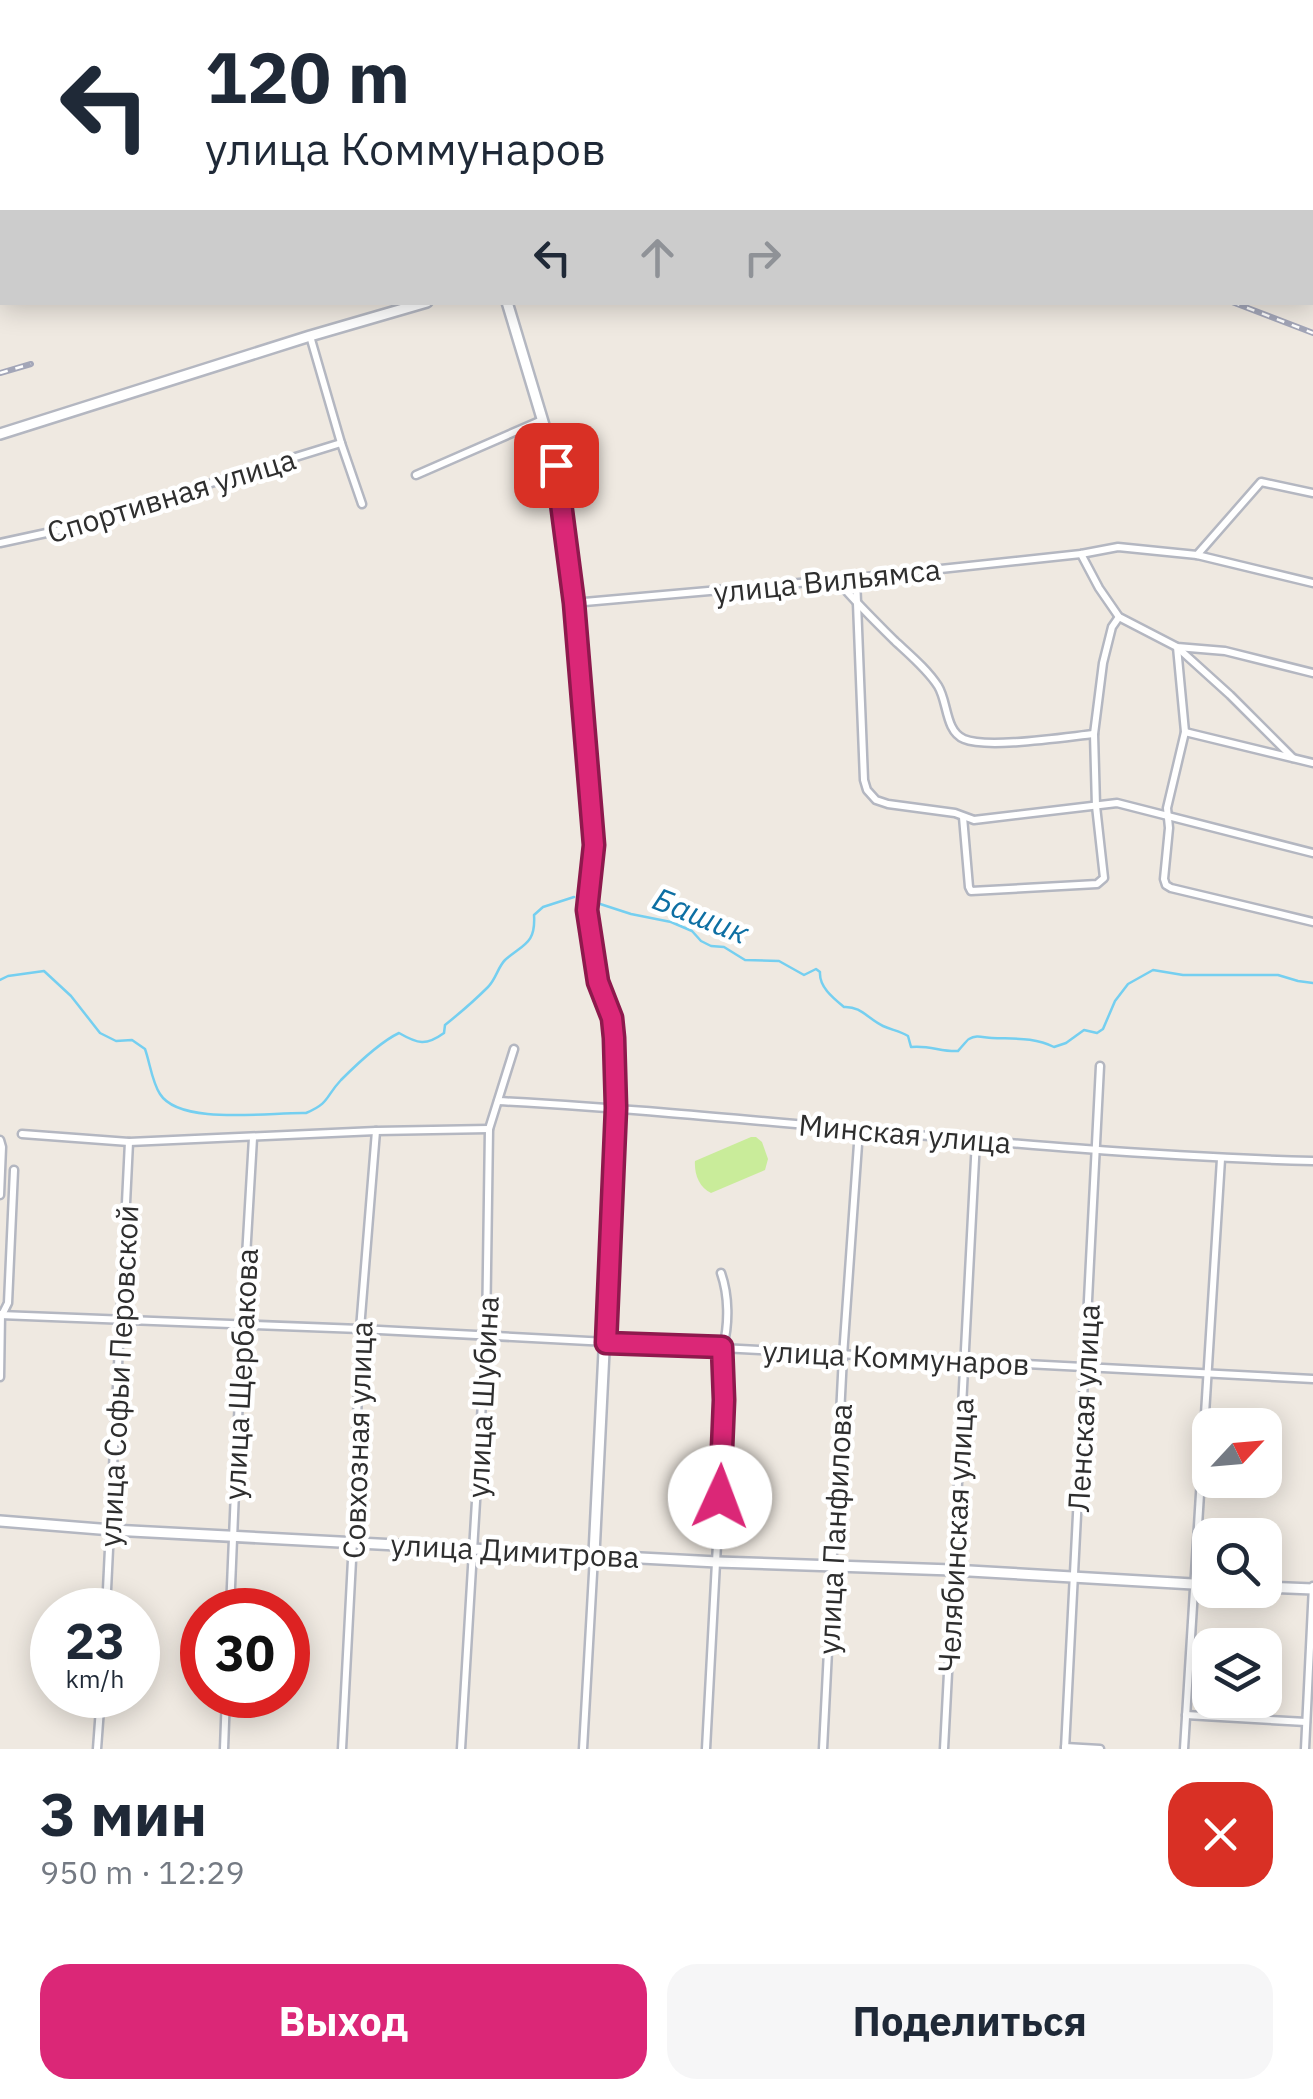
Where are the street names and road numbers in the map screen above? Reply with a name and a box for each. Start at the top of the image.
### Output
street label: Спортивная улица [42,439,300,551]
street label: улица Вильямса [712,549,942,611]
street label: Минская улица [797,1104,1013,1162]
street label: улица Софьи Перовской [90,1204,146,1548]
street label: улица Щербакова [214,1247,266,1501]
street label: улица Шубина [457,1295,507,1499]
street label: Ленская улица [1058,1303,1108,1513]
street label: Совхозная улица [333,1320,381,1560]
street label: улица Коммунаров [761,1331,1031,1383]
street label: Челябинская улица [928,1397,982,1673]
street label: улица Панфилова [808,1403,860,1655]
street label: улица Димитрова [390,1524,640,1576]

